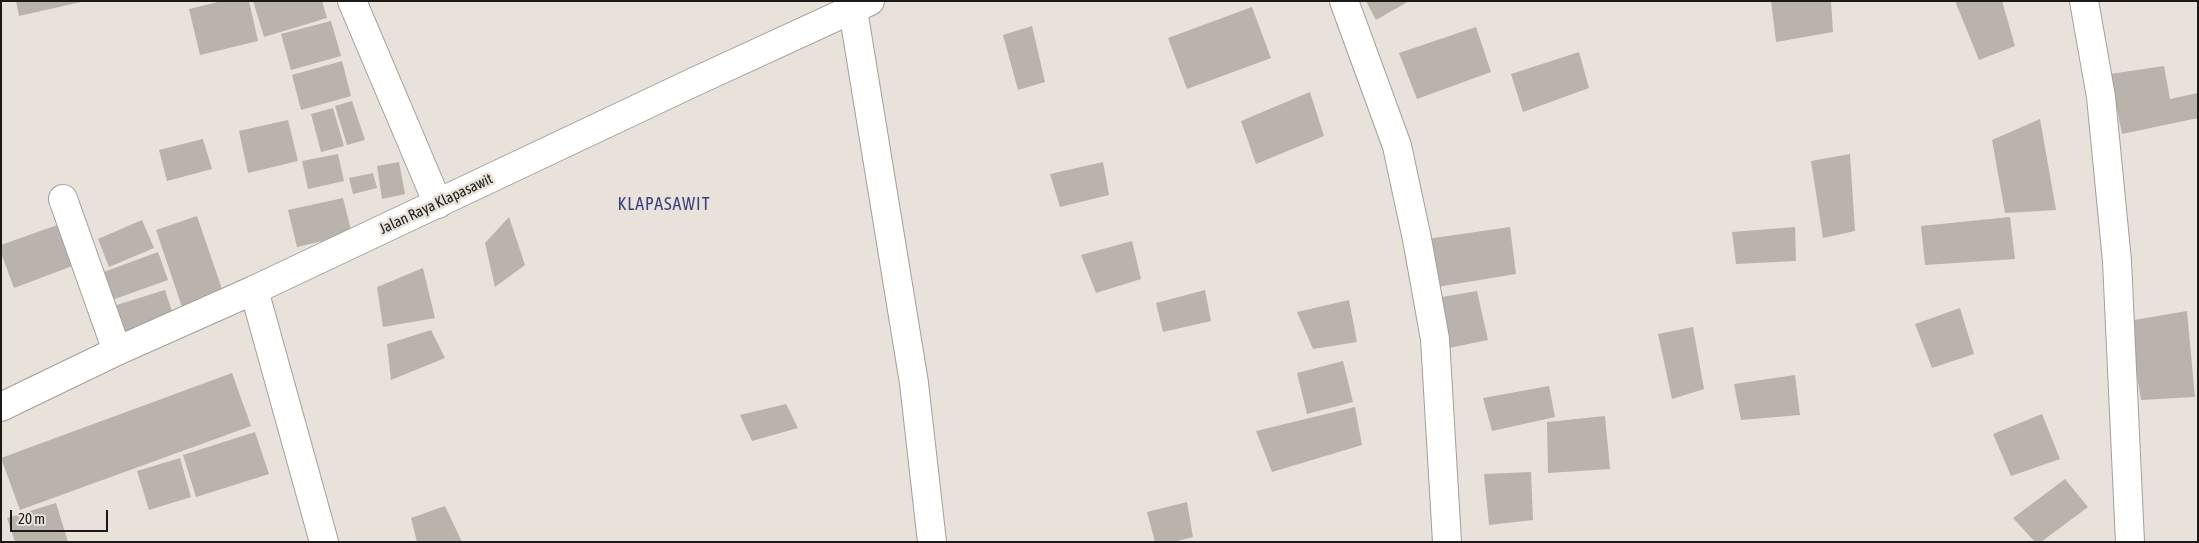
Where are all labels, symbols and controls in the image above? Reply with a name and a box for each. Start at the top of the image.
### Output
street label: Jalan Raya Klapasawit [376,170,496,238]
district label: KLAPASAWIT [616,193,712,215]
scale bar [12,500,110,532]
text: 20 m [18,510,45,527]

